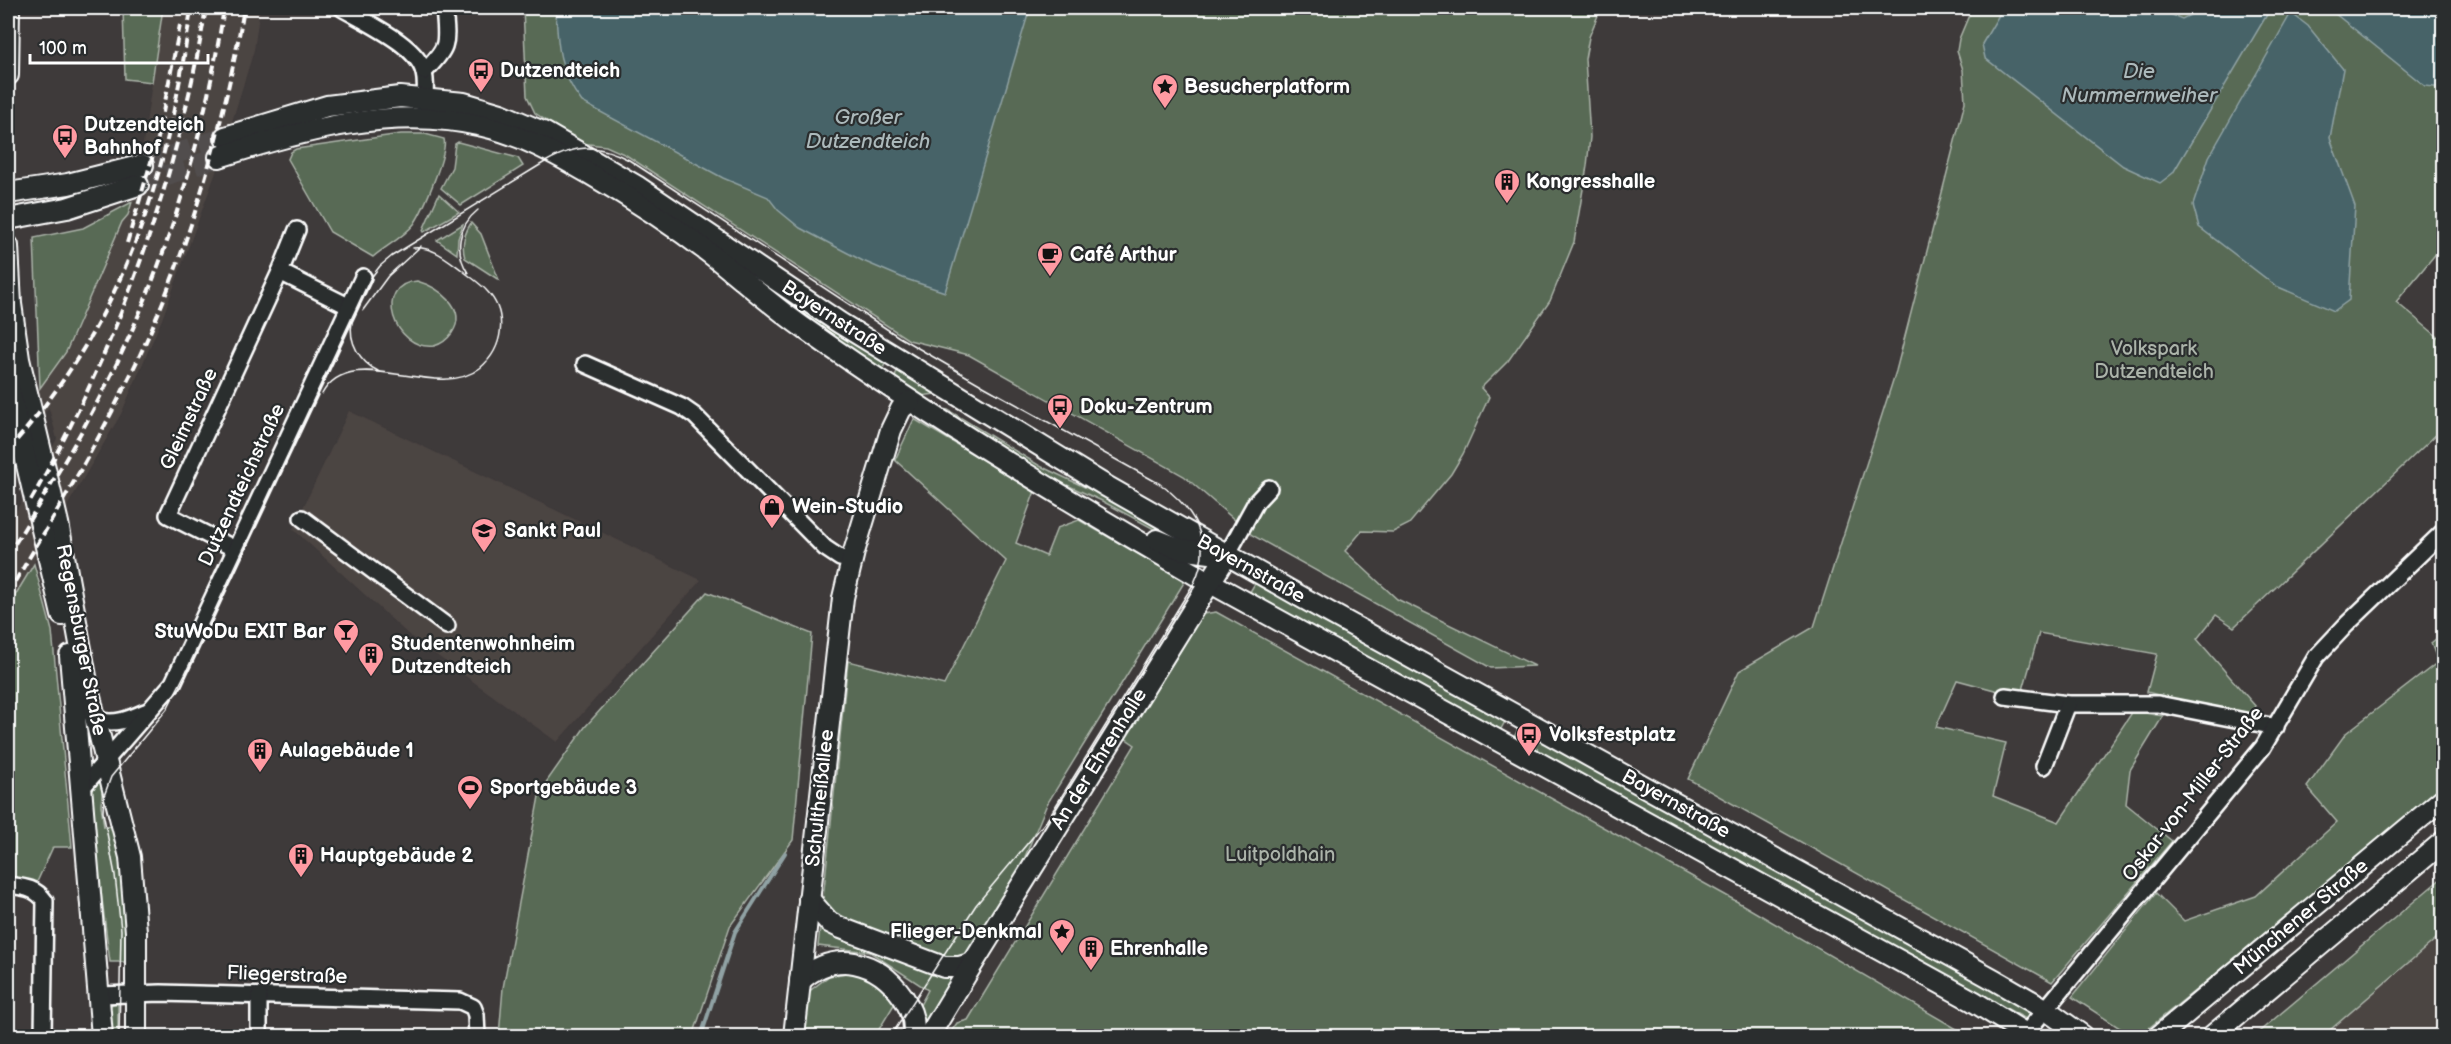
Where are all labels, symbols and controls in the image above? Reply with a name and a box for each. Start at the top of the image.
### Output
scale bar [30,27,208,65]
text: 100 m [39,38,87,59]
bus stop icon: Dutzendteich [466,56,496,94]
place label: Dutzendteich [500,59,620,83]
water label: Die Nummernweiher [2061,59,2218,108]
place icon: Besucherplatform [1150,72,1180,110]
place label: Besucherplatform [1184,75,1350,99]
water label: Großer Dutzendteich [806,105,931,154]
place label: Dutzendteich Bahnhof [84,113,204,160]
bus stop icon: Dutzendteich Bahnhof [50,122,80,160]
building icon: Kongresshalle [1492,167,1522,205]
place label: Kongresshalle [1526,170,1655,194]
cafe icon: Café Arthur [1035,240,1065,278]
place label: Café Arthur [1070,243,1178,267]
street label: Bayernstraße [777,275,891,361]
park label: Volkspark Dutzendteich [2094,337,2214,384]
street label: Gleimstraße [155,364,223,474]
bus stop icon: Doku-Zentrum [1045,392,1075,430]
place label: Doku-Zentrum [1080,395,1212,419]
street label: Dutzendteichstraße [194,400,290,570]
shop icon: Wein-Studio [757,492,787,530]
place label: Wein-Studio [792,495,903,519]
school or university icon: Sankt Paul [469,516,499,554]
place label: Sankt Paul [504,519,601,543]
street label: Bayernstraße [1193,529,1310,609]
street label: Regensburger Straße [51,542,111,738]
bar icon: StuWoDu EXIT Bar [331,617,361,655]
place label: StuWoDu EXIT Bar [155,620,327,644]
place label: Studentenwohnheim Dutzendteich [391,632,575,679]
building icon: Studentenwohnheim Dutzendteich [356,640,386,678]
street label: An der Ehrenhalle [1046,684,1152,834]
street label: Oskar-von-Miller-Straße [2117,702,2269,886]
bus stop icon: Volksfestplatz [1514,720,1544,758]
place label: Volksfestplatz [1549,723,1676,747]
street label: Schultheißallee [801,728,839,868]
building icon: Aulagebäude 1 [245,736,275,774]
place label: Aulagebäude 1 [279,739,414,763]
street label: Bayernstraße [1618,764,1735,844]
sports icon: Sportgebäude 3 [455,773,485,811]
place label: Sportgebäude 3 [490,776,638,800]
building icon: Hauptgebäude 2 [286,841,316,879]
park label: Luitpoldhain [1225,843,1335,867]
place label: Hauptgebäude 2 [320,844,473,868]
street label: Münchener Straße [2229,854,2373,980]
place icon: Flieger-Denkmal [1047,917,1077,955]
place label: Flieger-Denkmal [890,920,1042,944]
building icon: Ehrenhalle [1076,934,1106,972]
place label: Ehrenhalle [1110,937,1208,961]
street label: Fliegerstraße [226,961,348,989]

